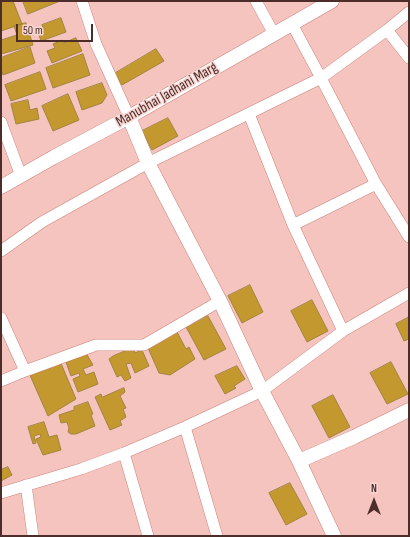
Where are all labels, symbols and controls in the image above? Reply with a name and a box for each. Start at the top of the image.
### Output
scale bar [18,16,95,42]
text: 50 m [23,23,43,38]
street label: Manubhai Jadhani Marg [113,59,221,131]
north arrow [354,481,394,521]
text: N [371,482,377,495]

